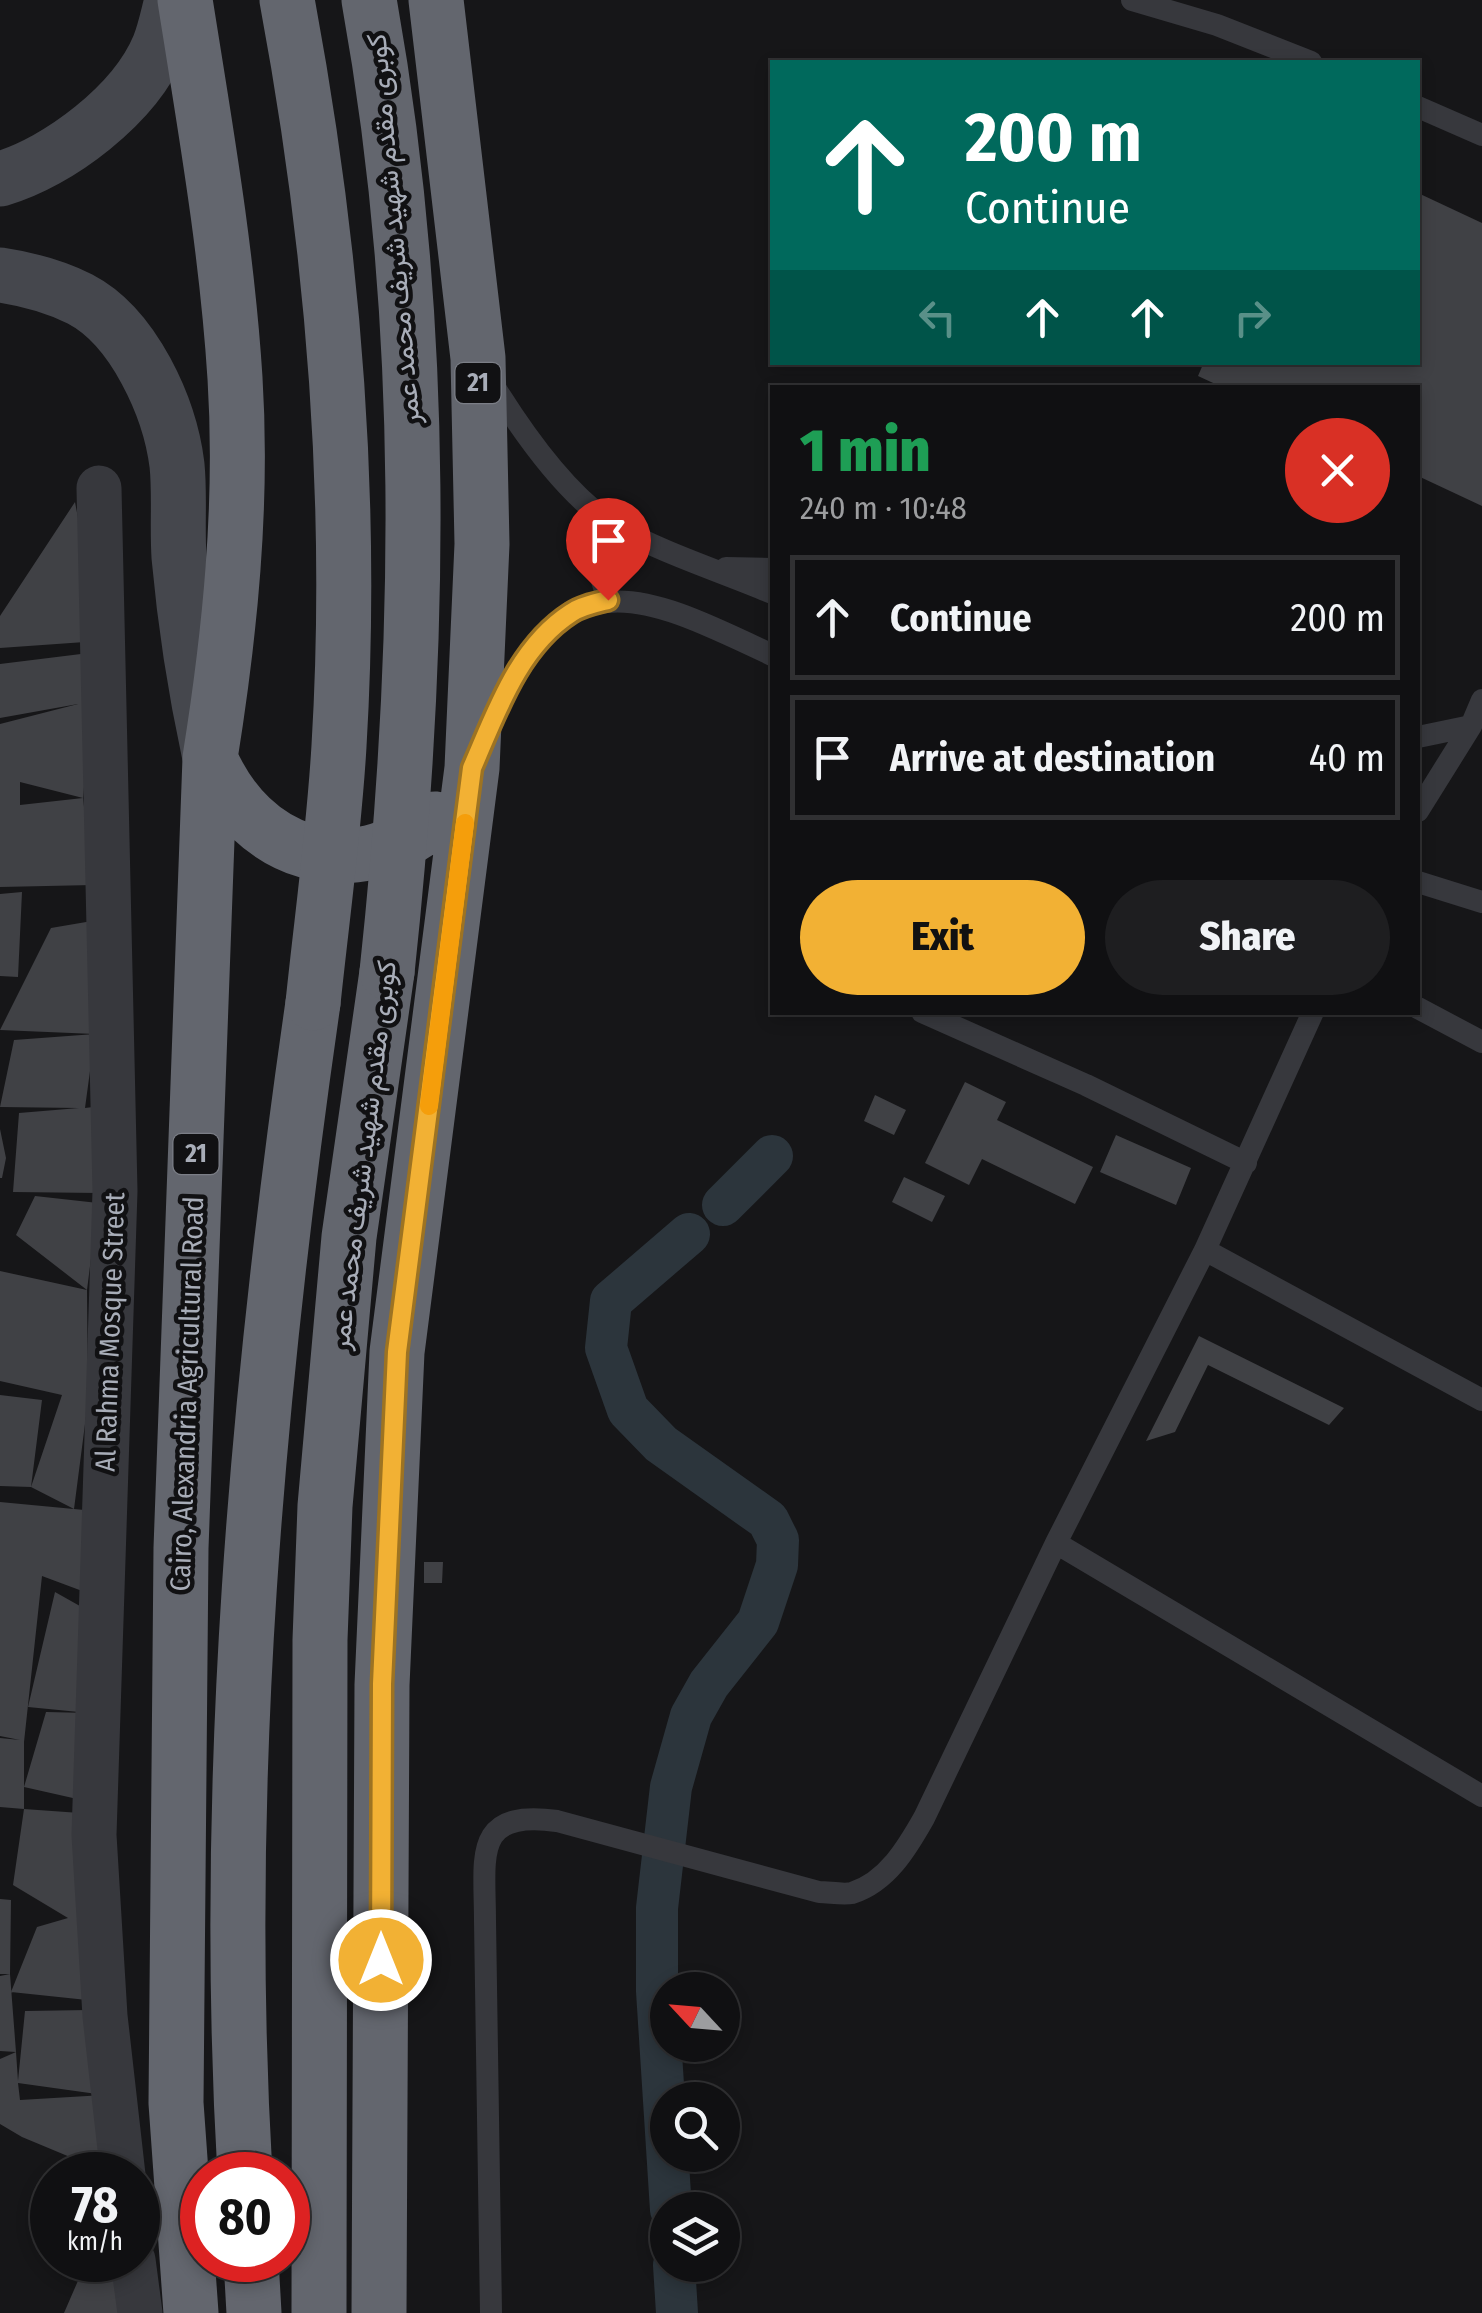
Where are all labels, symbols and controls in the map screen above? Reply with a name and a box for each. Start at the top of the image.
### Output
street label: كوبرى مقدم شهيد شريف محمد عمر [359,32,429,427]
text: 200 m [965,96,1142,180]
icon: ahead [800,100,930,230]
text: Continue [965,181,1130,235]
icon: left [910,290,965,345]
icon: ahead [1015,290,1070,345]
icon: ahead [1120,290,1175,345]
icon: right [1225,290,1280,345]
road number: 21 [456,363,500,403]
text: 1 min [800,415,931,487]
button: close [1285,418,1390,523]
text: 240 m · 10:48 [800,489,967,527]
pin [566,498,651,601]
icon: arrive [581,513,636,568]
icon: ahead [805,590,860,645]
text: Continue [890,595,1031,641]
text: 200 m [1290,595,1385,641]
icon: arrive [805,730,860,785]
text: Arrive at destination [890,735,1215,781]
text: 40 m [1309,735,1385,781]
button: Exit [800,880,1085,995]
button: Share [1105,880,1390,995]
street label: كوبرى مقدم شهيد شريف محمد عمر [323,958,405,1353]
road number: 21 [174,1134,218,1174]
street label: Al Rahma Mosque Street [89,1191,131,1472]
street label: Cairo, Alexandria Agricultural Road [164,1196,210,1592]
position arrow [329,1908,433,2012]
north arrow [650,1972,740,2062]
map controls [650,1972,740,2282]
button: search [650,2082,740,2172]
speed limit sign: 80 [180,2152,310,2282]
text: 78 [72,2175,118,2235]
button: layers [650,2192,740,2282]
text: km/h [67,2227,123,2257]

